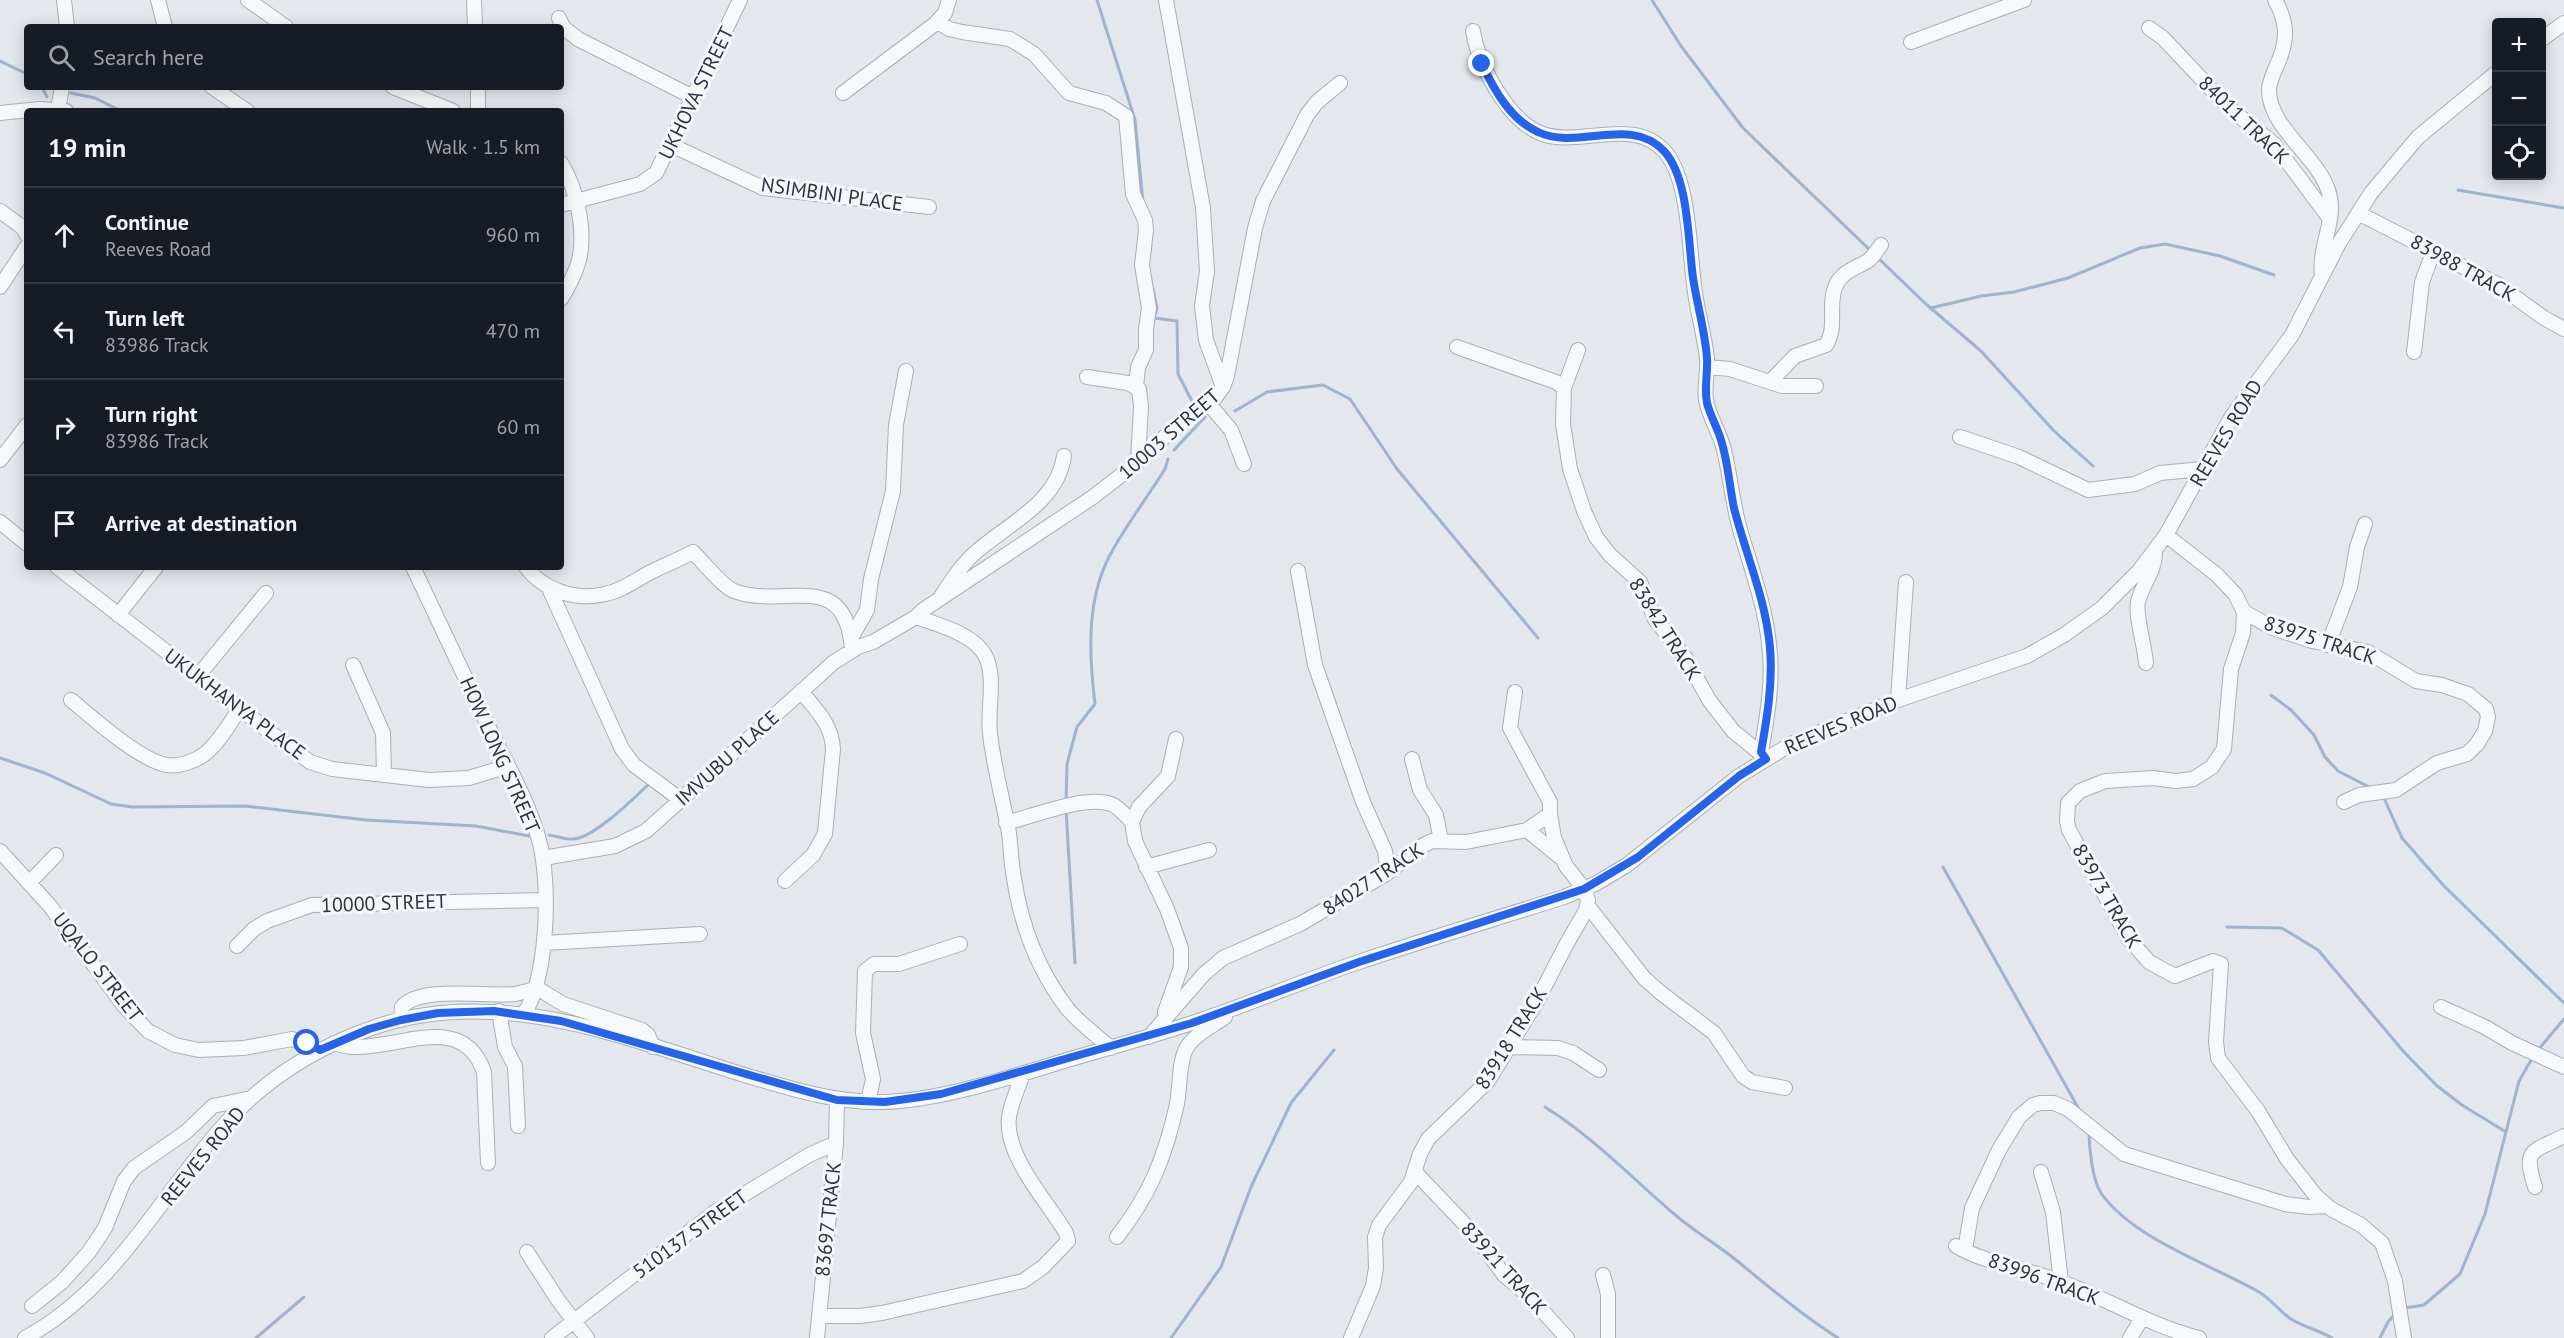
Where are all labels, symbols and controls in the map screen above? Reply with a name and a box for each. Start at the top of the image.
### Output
map controls [2492,18,2546,180]
button: + [2492,18,2546,72]
street label: UKHOVA STREET [653,22,739,164]
search box [24,24,564,90]
icon: search [45,41,78,74]
text: Search here [93,43,204,71]
route end [1468,50,1494,76]
street label: 84011 TRACK [2193,70,2295,170]
button: − [2492,72,2546,126]
button: locate [2492,126,2546,180]
text: 19 min [48,131,126,164]
text: Walk · 1.5 km [426,134,540,160]
street label: NSIMBINI PLACE [759,171,905,217]
text: Continue [105,208,189,236]
icon: ahead [48,219,81,252]
text: 960 m [486,222,540,248]
street label: 83988 TRACK [2406,228,2520,308]
text: Reeves Road [105,236,211,262]
text: Turn left [105,304,185,332]
icon: left [48,315,81,348]
text: 470 m [486,318,540,344]
text: 83986 Track [105,332,209,358]
street label: REEVES ROAD [2184,375,2268,491]
street label: 10003 STREET [1113,383,1225,485]
text: Turn right [105,400,197,428]
icon: right [48,411,81,444]
text: 60 m [497,414,540,440]
text: 83986 Track [105,428,209,454]
icon: arrive [48,507,81,540]
text: Arrive at destination [105,509,297,537]
street label: 83842 TRACK [1623,573,1707,685]
street label: 83975 TRACK [2261,610,2379,670]
street label: UKUKHANYA PLACE [159,642,311,766]
street label: HOW LONG STREET [454,673,546,837]
street label: REEVES ROAD [1781,690,1901,760]
street label: IMVUBU PLACE [670,704,784,812]
street label: 84027 TRACK [1318,837,1428,921]
street label: 83973 TRACK [2067,839,2147,953]
street label: 10000 STREET [321,888,447,918]
street label: UQALO STREET [47,907,149,1027]
street label: 83918 TRACK [1469,982,1553,1094]
route start [293,1029,319,1055]
street label: REEVES ROAD [155,1101,251,1211]
street label: 83697 TRACK [809,1160,847,1278]
street label: 510137 STREET [627,1184,753,1284]
street label: 83921 TRACK [1455,1216,1553,1320]
street label: 83996 TRACK [1985,1247,2103,1311]

